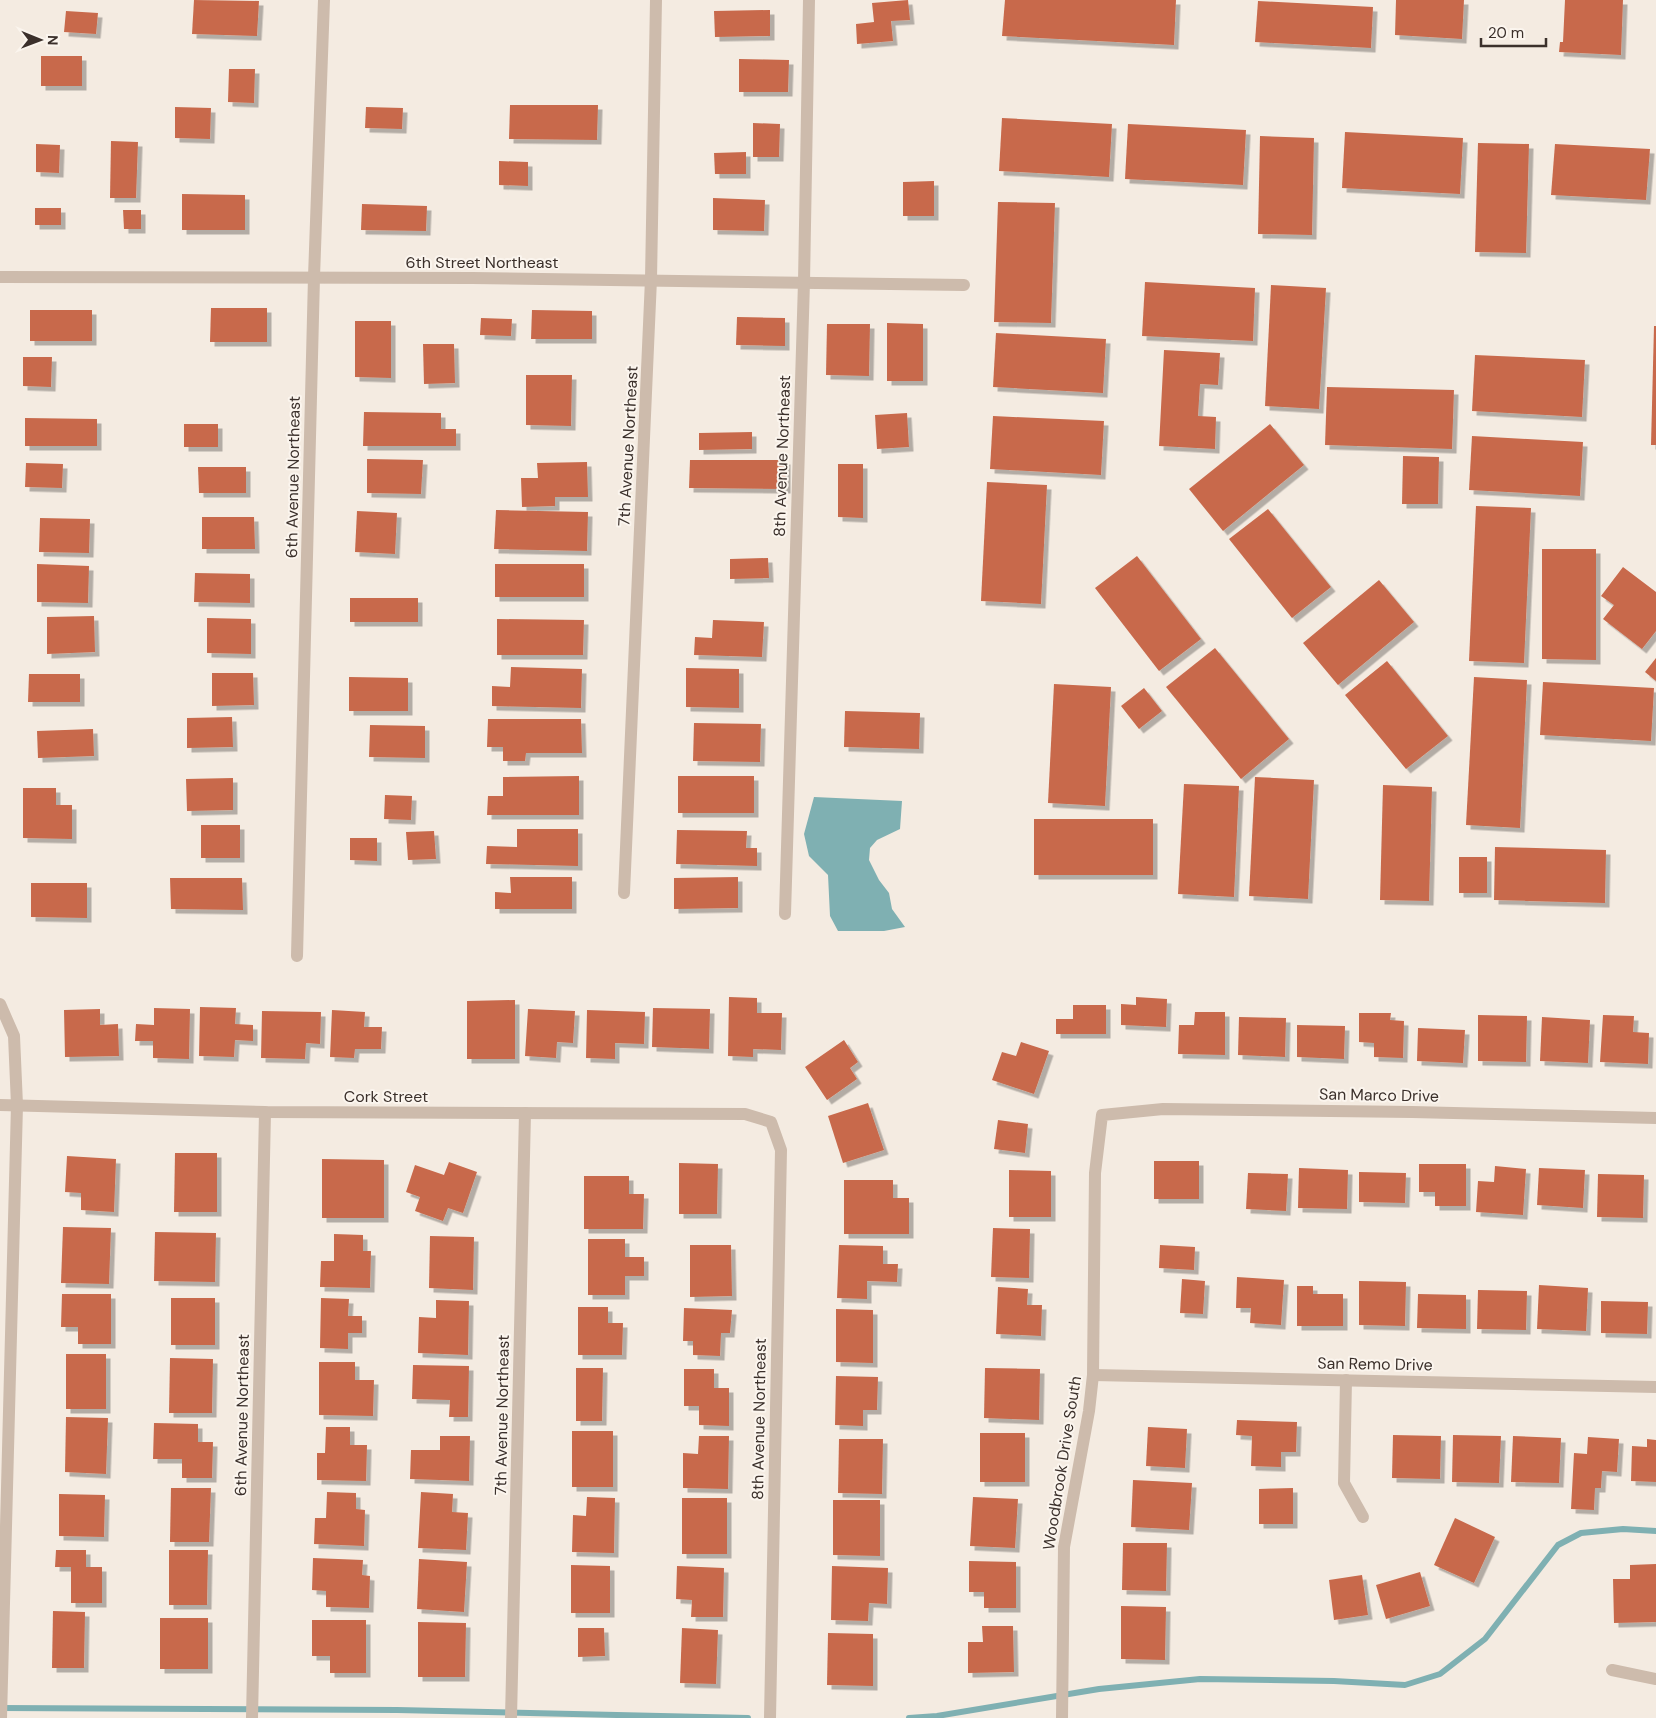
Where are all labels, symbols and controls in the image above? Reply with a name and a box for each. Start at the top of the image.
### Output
north arrow [15,15,65,65]
scale bar [1481,15,1546,47]
text: 20 m [1488,23,1524,43]
text: N [44,35,62,45]
street label: 6th Street Northeast [405,252,559,273]
street label: 7th Avenue Northeast [613,365,643,527]
street label: 8th Avenue Northeast [769,375,795,537]
street label: 6th Avenue Northeast [281,396,305,558]
street label: San Marco Drive [1319,1083,1439,1107]
street label: Cork Street [344,1086,428,1107]
street label: 6th Avenue Northeast [230,1334,254,1496]
street label: 7th Avenue Northeast [490,1335,514,1495]
street label: 8th Avenue Northeast [747,1338,771,1500]
street label: San Remo Drive [1317,1352,1433,1376]
street label: Woodbrook Drive South [1038,1374,1086,1552]

